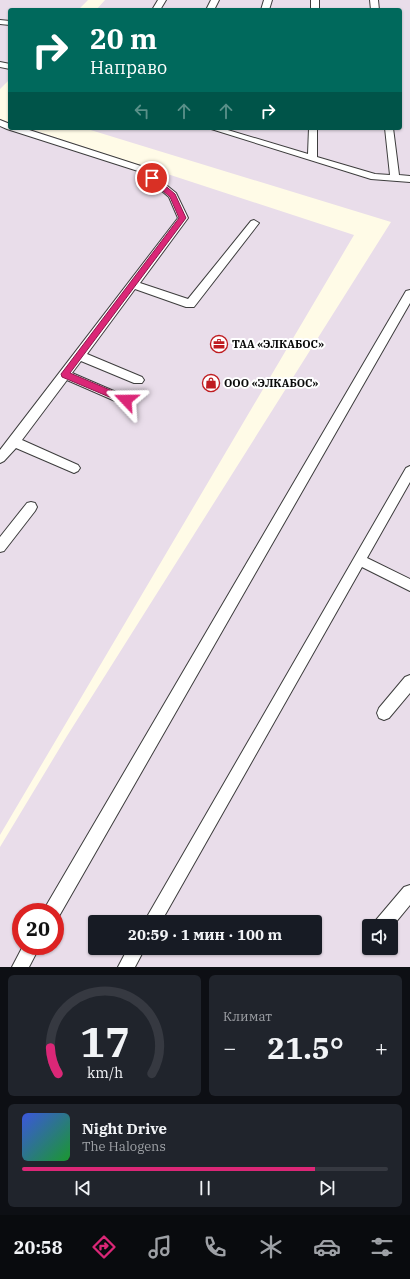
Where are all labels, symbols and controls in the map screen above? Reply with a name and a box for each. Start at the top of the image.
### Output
text: 20 m [90,20,157,57]
icon: right [24,24,76,76]
text: Направо [90,56,167,79]
icon: left [131,100,153,122]
icon: ahead [173,100,195,122]
icon: ahead [215,100,237,122]
icon: right [257,100,279,122]
pin [135,161,169,195]
icon: arrive [141,167,163,189]
office icon: ТАА «ЭЛКАБОС» [209,334,229,354]
place label: ТАА «ЭЛКАБОС» [232,337,324,351]
shop icon: ООО «ЭЛКАБОС» [201,373,221,393]
place label: ООО «ЭЛКАБОС» [224,376,318,390]
position arrow [105,379,147,421]
speed limit sign: 20 [12,903,64,955]
map controls [362,919,398,955]
button: sound [362,919,398,955]
text: 20:59 · 1 мин · 100 m [128,925,282,944]
text: Климат [223,1008,272,1025]
text: 17 [80,1013,129,1067]
text: 21.5° [267,1028,344,1067]
text: − [223,1033,236,1062]
text: + [375,1033,388,1062]
text: km/h [86,1062,123,1081]
text: Night Drive [82,1119,167,1138]
text: The Halogens [82,1138,166,1155]
icon: previous [72,1177,94,1199]
icon: pause [194,1177,216,1199]
icon: next [316,1177,338,1199]
icon: directions [90,1233,118,1261]
icon: music [146,1233,174,1261]
icon: phone [201,1233,229,1261]
icon: climate [257,1233,285,1261]
icon: car [313,1233,341,1261]
icon: filters [368,1233,396,1261]
text: 20:58 [14,1236,62,1259]

